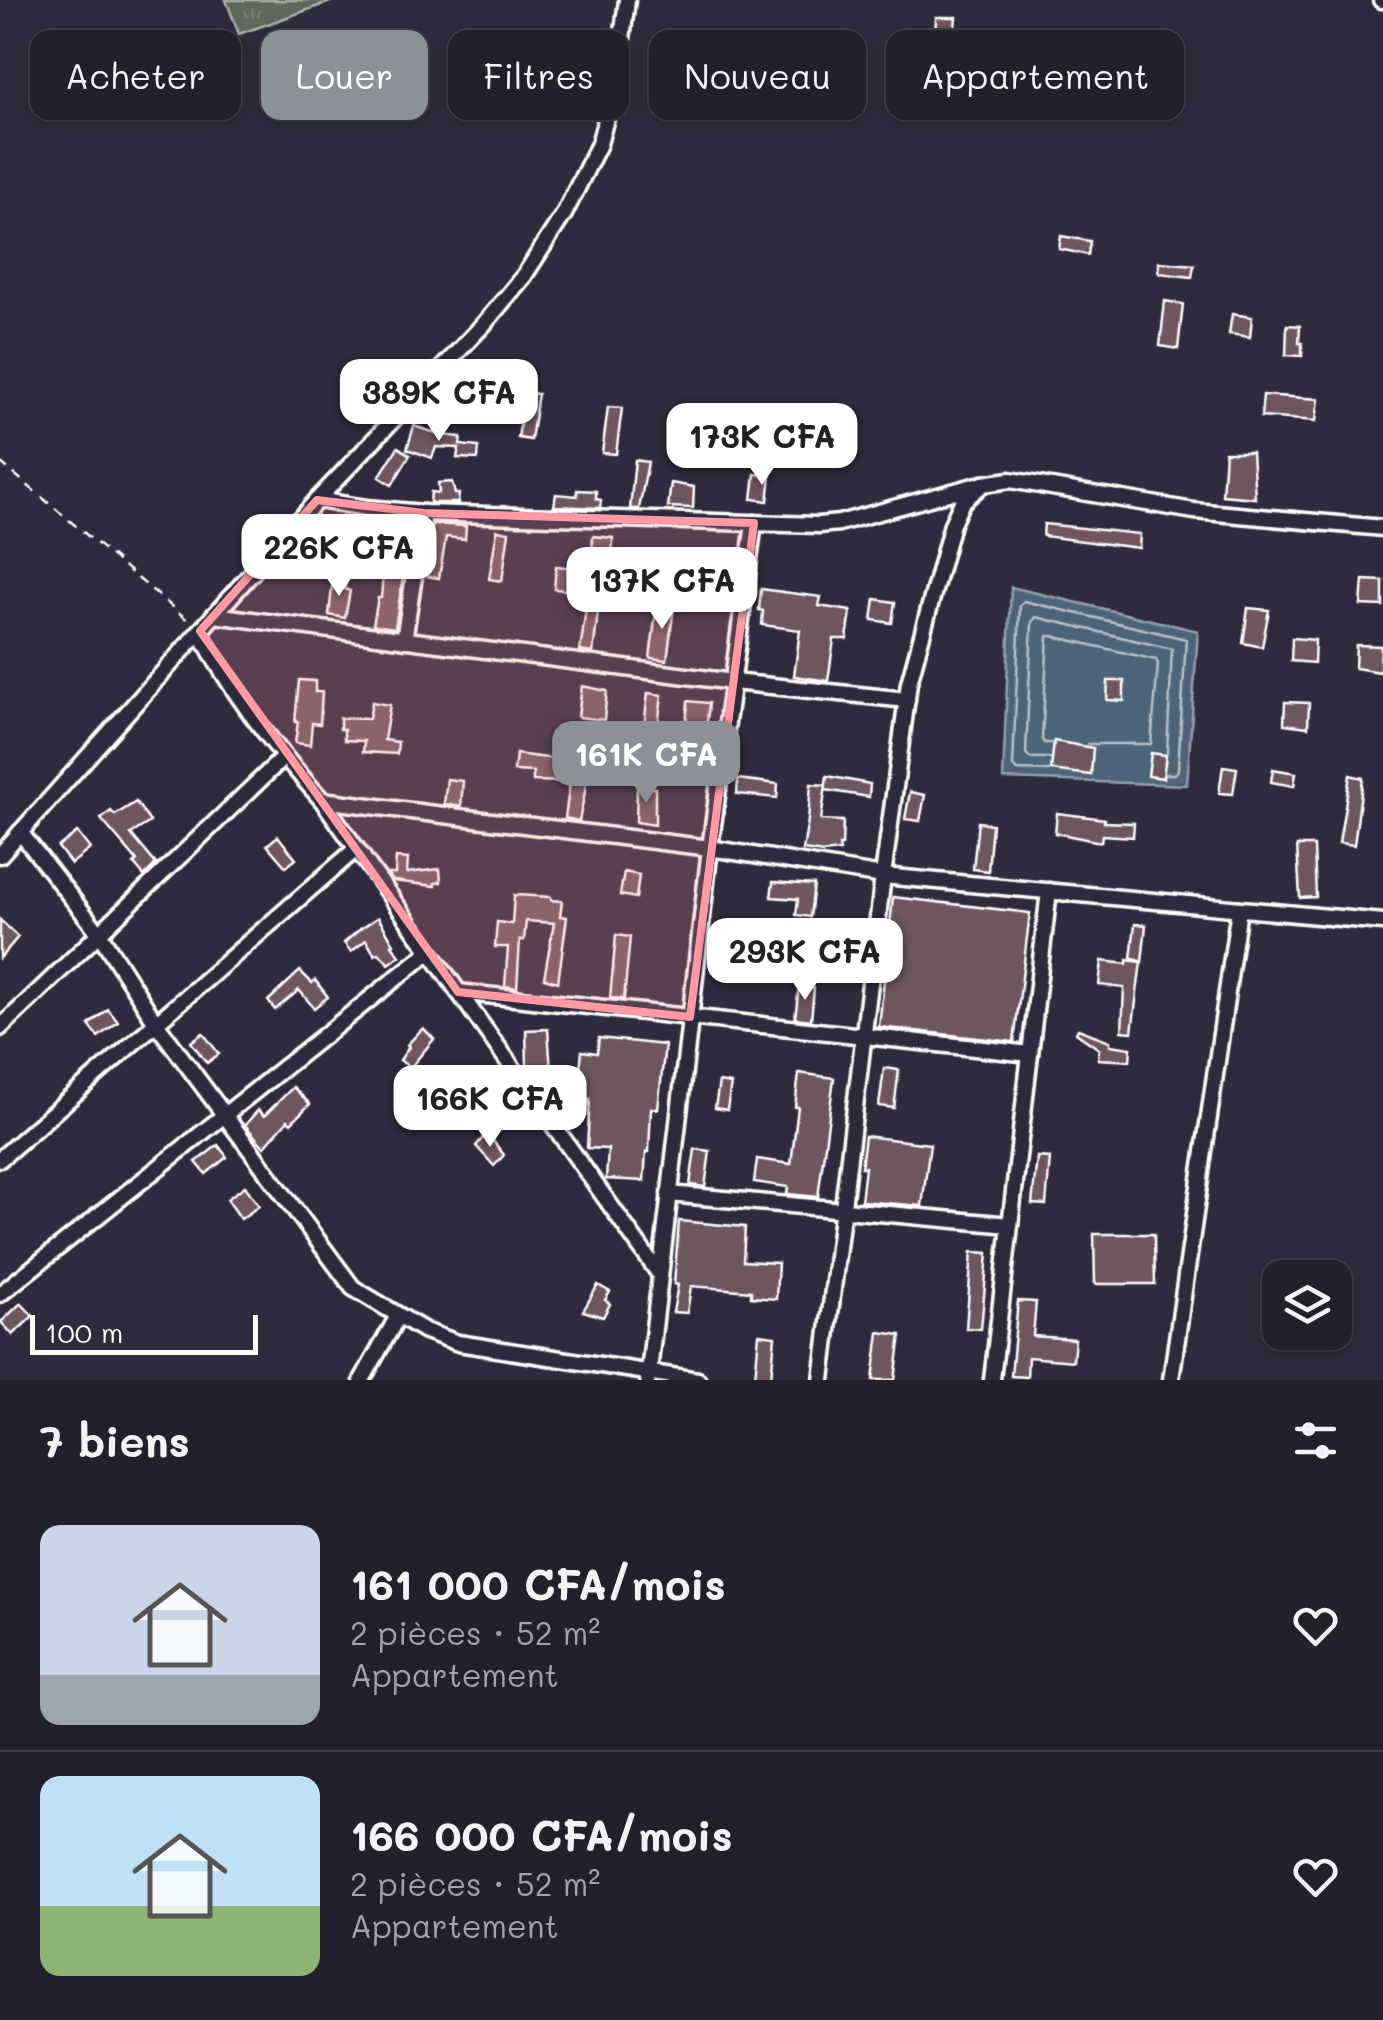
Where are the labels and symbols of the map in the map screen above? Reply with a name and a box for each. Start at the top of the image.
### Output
pin: 389K CFA [336,359,542,444]
pin: 173K CFA [659,403,865,488]
pin: 226K CFA [236,514,442,599]
pin: 137K CFA [559,547,765,632]
pin: 161K CFA [543,721,749,806]
pin: 293K CFA [702,918,908,1003]
pin: 166K CFA [387,1065,593,1150]
scale bar [30,1310,258,1354]

